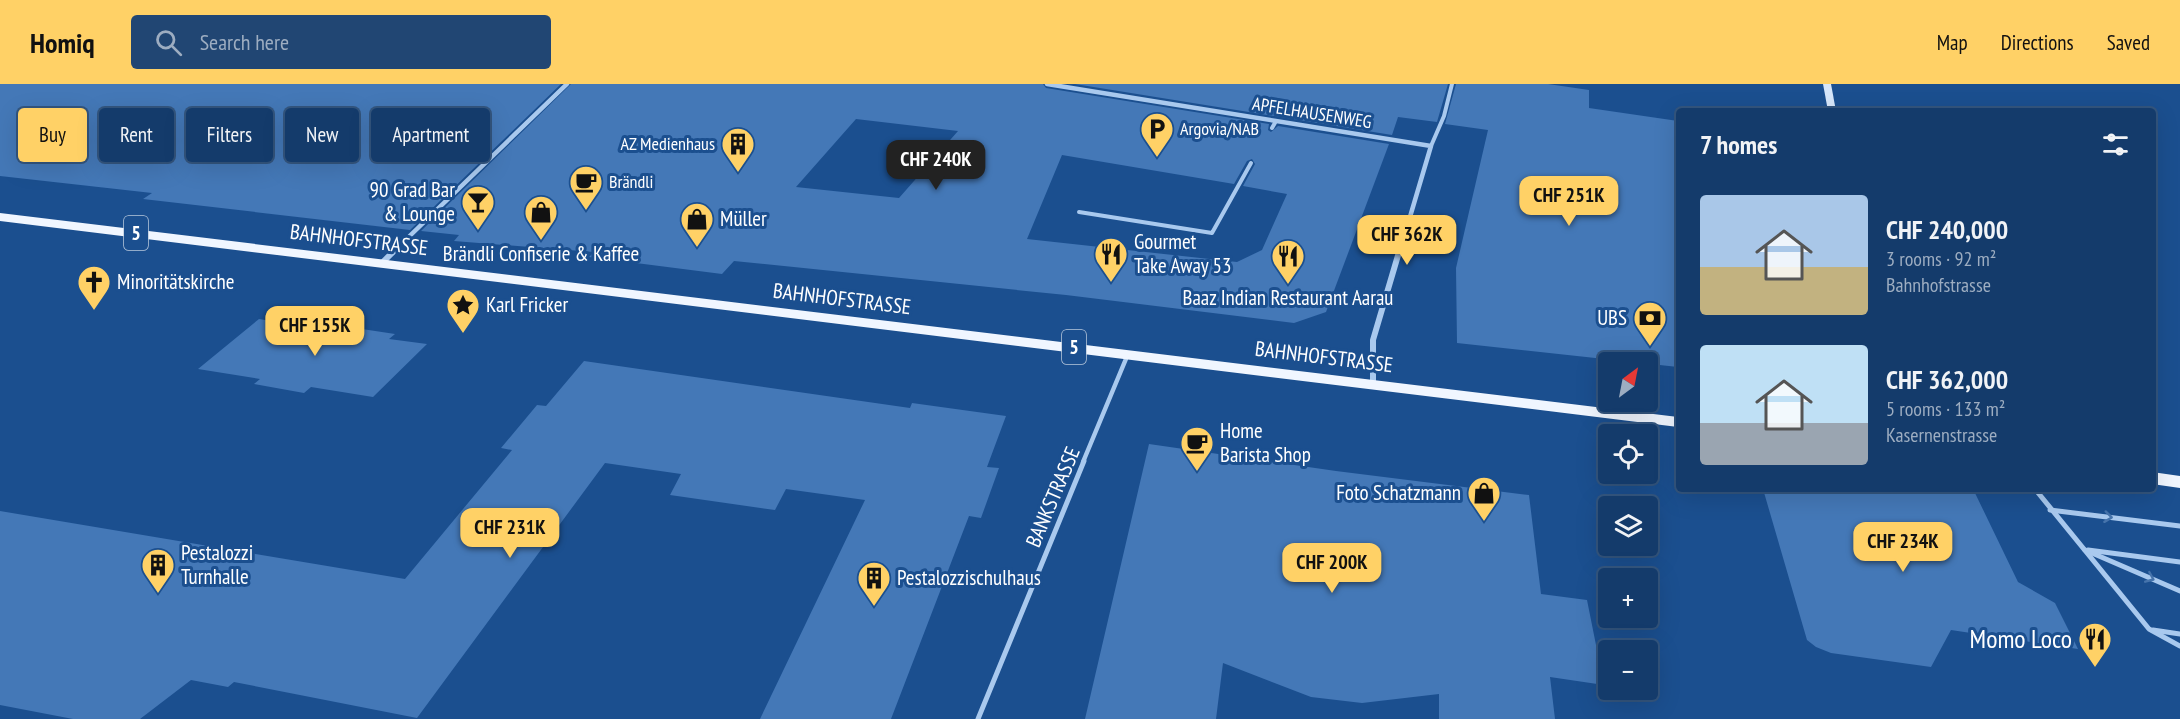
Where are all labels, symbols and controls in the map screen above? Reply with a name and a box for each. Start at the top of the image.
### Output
search box [131,15,551,69]
text: Homiq [30,24,95,61]
icon: search [152,26,185,59]
text: Search here [200,28,289,56]
text: Map [1937,29,1968,56]
text: Directions [2001,29,2074,56]
text: Saved [2107,29,2150,56]
street label: APFELHAUSENWEG [1251,92,1374,133]
chip: Buy [18,108,87,162]
chip: Rent [99,108,174,162]
chip: Filters [186,108,273,162]
chip: New [285,108,359,162]
chip: Apartment [371,108,490,162]
parking icon: Argovia/NAB [1139,111,1175,158]
place label: Argovia/NAB [1180,117,1259,140]
building icon: AZ Medienhaus [720,126,756,173]
text: 7 homes [1700,128,1777,161]
icon: filters [2099,128,2132,161]
place label: AZ Medienhaus [621,132,715,155]
pin: CHF 240K [874,140,998,191]
text: CHF 240K [900,146,972,172]
cafe icon: Brändli [568,164,604,211]
place label: Brändli [609,170,653,193]
place label: 90 Grad Bar & Lounge [370,176,455,227]
pin: CHF 251K [1507,176,1631,227]
text: CHF 251K [1533,182,1605,208]
bar icon: 90 Grad Bar & Lounge [460,184,496,231]
shop icon: Brändli Confiserie & Kaffee [523,194,559,241]
shop icon: Müller [679,201,715,248]
place label: Müller [720,205,767,232]
text: CHF 240,000 [1886,213,2008,246]
pin: CHF 362K [1345,215,1469,266]
road number: 5 [124,216,148,250]
street label: BAHNHOFSTRASSE [289,218,430,261]
icon: home [1748,219,1820,291]
text: CHF 362K [1371,221,1443,247]
place label: Gourmet Take Away 53 [1134,228,1231,279]
restaurant icon: Gourmet Take Away 53 [1093,236,1129,283]
restaurant icon: Baaz Indian Restaurant Aarau [1270,238,1306,285]
place label: Brändli Confiserie & Kaffee [443,240,639,267]
text: 3 rooms · 92 m² [1886,246,1996,272]
church icon: Minoritätskirche [76,264,112,311]
place label: Minoritätskirche [117,268,234,295]
text: Bahnhofstrasse [1886,272,1991,298]
street label: BAHNHOFSTRASSE [772,277,913,320]
place label: Baaz Indian Restaurant Aarau [1183,284,1394,311]
place icon: Karl Fricker [445,287,481,334]
place label: Karl Fricker [486,291,568,318]
bank icon: UBS [1632,300,1668,347]
place label: UBS [1597,304,1627,331]
pin: CHF 155K [253,306,377,357]
text: CHF 155K [279,312,351,338]
road number: 5 [1062,330,1086,364]
street label: BAHNHOFSTRASSE [1254,335,1395,378]
north arrow [1598,352,1658,412]
map controls [1598,352,1658,700]
text: CHF 362,000 [1886,363,2008,396]
icon: home [1748,369,1820,441]
text: 5 rooms · 133 m² [1886,396,2005,422]
place label: Home Barista Shop [1220,417,1311,468]
text: Kasernenstrasse [1886,422,1997,448]
button: locate [1598,424,1658,484]
cafe icon: Home Barista Shop [1179,425,1215,472]
street label: BANKSTRASSE [1019,443,1086,551]
shop icon: Foto Schatzmann [1466,475,1502,522]
place label: Foto Schatzmann [1336,479,1461,506]
button: layers [1598,496,1658,556]
pin: CHF 231K [448,508,572,559]
one-way arrow [2103,510,2112,523]
text: CHF 231K [474,514,546,540]
pin: CHF 234K [1841,522,1965,573]
text: CHF 234K [1867,528,1939,554]
place label: Pestalozzi Turnhalle [181,539,253,590]
pin: CHF 200K [1270,543,1394,594]
building icon: Pestalozzi Turnhalle [140,547,176,594]
text: CHF 200K [1296,549,1368,575]
building icon: Pestalozzischulhaus [856,560,892,607]
place label: Pestalozzischulhaus [897,564,1041,591]
button: + [1598,568,1658,628]
one-way arrow [2144,571,2155,583]
restaurant icon: Momo Loco [2077,621,2113,668]
place label: Momo Loco [1970,622,2072,655]
button: − [1598,640,1658,700]

